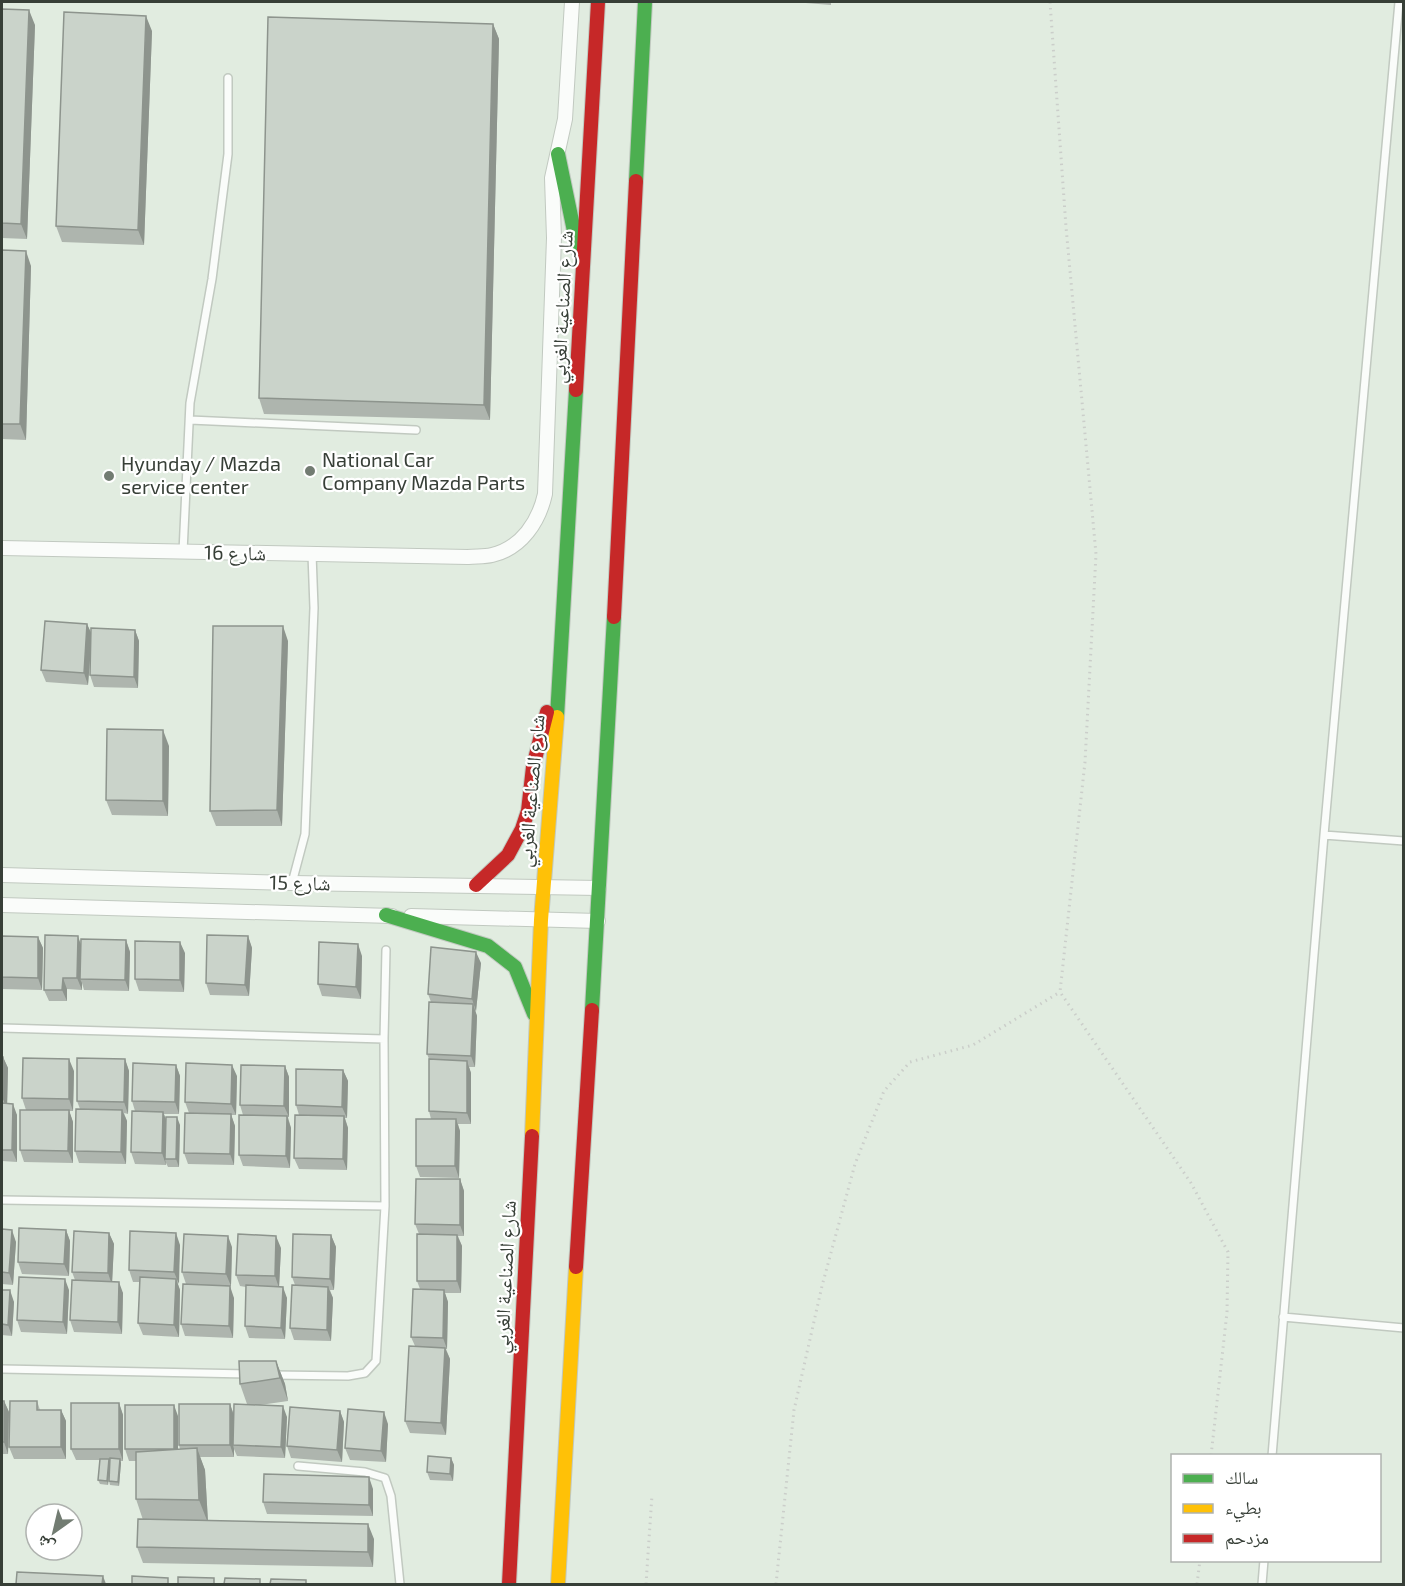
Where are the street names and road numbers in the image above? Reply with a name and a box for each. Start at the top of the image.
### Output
street label: شارع الصناعية الغربي [545,230,582,384]
street label: شارع 16 [204,539,266,567]
street label: شارع الصناعية الغربي [511,713,554,869]
street label: شارع 15 [269,869,331,897]
street label: شارع الصناعية الغربي [488,1200,525,1354]

